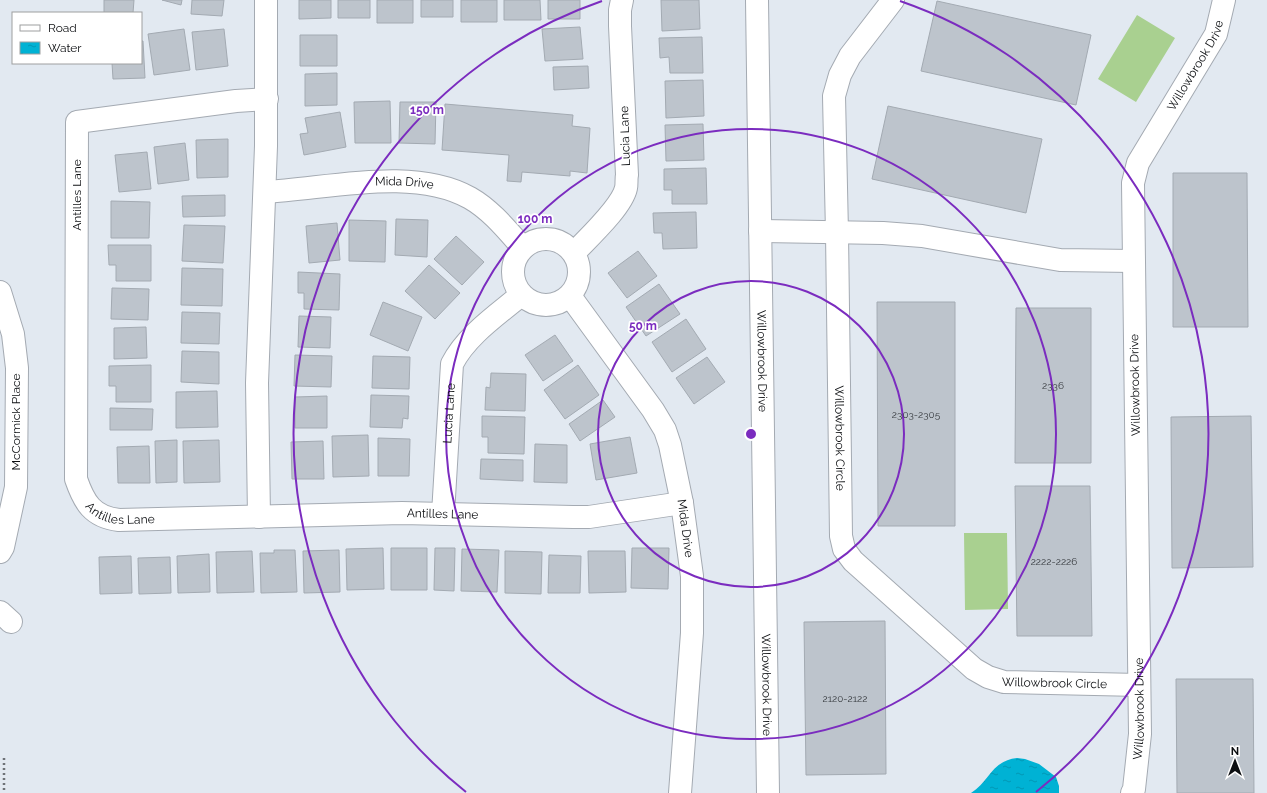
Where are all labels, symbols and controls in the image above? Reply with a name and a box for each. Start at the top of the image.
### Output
legend [12,12,142,64]
street label: Willowbrook Drive [1164,19,1226,113]
text: Road [48,21,77,35]
text: Water [48,41,82,55]
text: 150 m [410,103,444,117]
street label: Lucia Lane [617,106,633,166]
street label: Antilles Lane [70,159,84,231]
street label: Mida Drive [375,174,435,192]
text: 100 m [518,212,552,226]
street label: Willowbrook Drive [754,310,770,412]
text: 50 m [629,319,657,333]
street label: Willowbrook Drive [1127,334,1143,436]
street label: McCormick Place [9,373,23,471]
house number: 2336 [1042,380,1064,391]
street label: Lucia Lane [440,383,458,444]
street label: Willowbrook Circle [832,385,847,491]
house number: 2303-2305 [892,409,941,420]
centre of rings [744,427,758,441]
street label: Mida Drive [675,498,696,559]
street label: Antilles Lane [83,499,155,527]
street label: Antilles Lane [407,506,479,522]
house number: 2222-2226 [1031,556,1077,567]
street label: Willowbrook Drive [759,634,774,736]
street label: Willowbrook Drive [1130,658,1147,761]
street label: Willowbrook Circle [1002,675,1107,691]
house number: 2120-2122 [823,693,867,704]
north arrow [1215,741,1255,781]
text: N [1231,745,1239,758]

